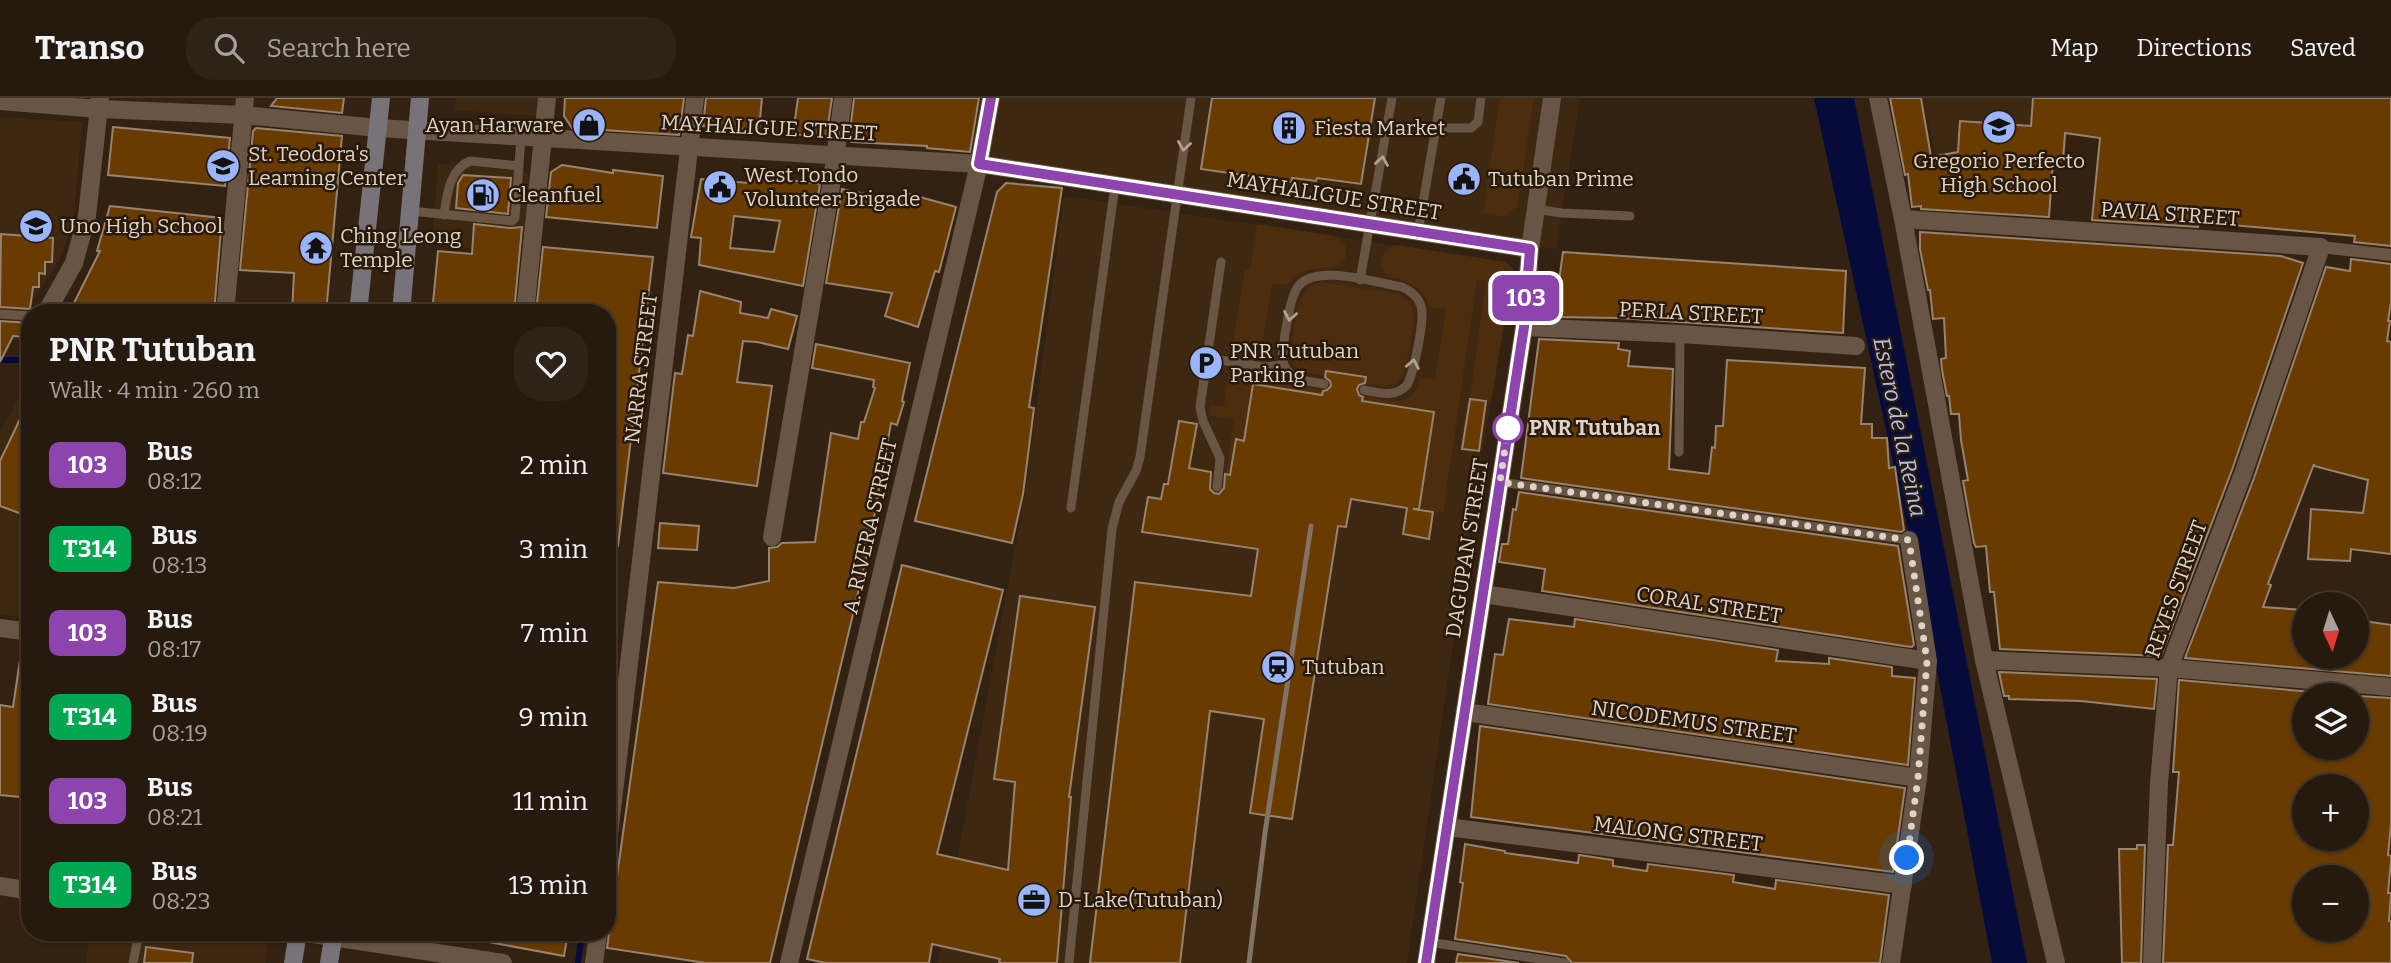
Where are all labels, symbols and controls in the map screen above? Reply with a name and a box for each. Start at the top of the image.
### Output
search box [186,17,676,80]
text: Transo [35,28,144,68]
icon: search [210,29,248,67]
text: Search here [266,33,411,64]
text: Map [2050,34,2099,62]
text: Directions [2137,34,2252,62]
text: Saved [2290,34,2356,62]
shop icon: Ayan Harware [570,106,608,144]
school or university icon: Gregorio Perfecto High School [1980,108,2018,146]
street label: MAYHALIGUE STREET [660,109,878,147]
building icon: Fiesta Market [1270,109,1308,147]
place label: Ayan Harware [425,112,564,138]
place label: Fiesta Market [1314,115,1446,141]
one-way arrow [1177,140,1192,152]
place label: St. Teodora's Learning Center [248,141,406,191]
school or university icon: St. Teodora's Learning Center [204,147,242,185]
place label: Gregorio Perfecto High School [1913,148,2085,198]
one-way arrow [1374,155,1389,167]
public building icon: Tutuban Prime [1445,160,1483,198]
place label: West Tondo Volunteer Brigade [744,162,921,212]
street label: MAYHALIGUE STREET [1225,166,1443,226]
place label: Tutuban Prime [1488,166,1634,192]
public building icon: West Tondo Volunteer Brigade [701,168,739,206]
fuel station icon: Cleanfuel [464,176,502,214]
place label: Cleanfuel [508,182,601,208]
street label: PAVIA STREET [2100,196,2240,232]
school or university icon: Uno High School [17,207,55,245]
place label: Uno High School [60,213,223,239]
place label: Ching Leong Temple [340,223,462,273]
temple icon: Ching Leong Temple [297,229,335,267]
line badge: 103 [1486,275,1566,321]
text: 103 [1506,284,1546,312]
street label: NARRA STREET [619,291,663,445]
street label: PERLA STREET [1618,296,1764,330]
one-way arrow [1283,310,1298,322]
button: heart [514,327,588,401]
text: PNR Tutuban [49,330,256,370]
water label: Estero de la Reina [1867,335,1933,519]
place label: PNR Tutuban Parking [1230,338,1359,388]
parking icon: PNR Tutuban Parking [1187,344,1225,382]
one-way arrow [1405,358,1420,370]
text: Walk · 4 min · 260 m [49,376,260,404]
marker: PNR Tutuban [1493,413,1523,443]
place label: PNR Tutuban [1529,415,1661,441]
text: Bus [147,436,193,467]
street label: A. RIVERA STREET [837,436,903,616]
text: 2 min [520,450,588,481]
text: 103 [68,451,107,479]
street label: DAGUPAN STREET [1440,456,1494,640]
text: 08:12 [147,467,202,495]
street label: REYES STREET [2139,517,2213,661]
text: Bus [152,520,197,551]
text: 3 min [519,534,588,565]
text: T314 [63,535,117,563]
text: 08:13 [152,551,207,579]
street label: CORAL STREET [1634,581,1784,629]
north arrow [2292,592,2370,668]
map controls [2292,592,2369,942]
text: Bus [147,604,193,635]
text: 7 min [521,618,588,649]
text: 103 [68,619,107,647]
text: 08:17 [147,635,201,663]
station icon: Tutuban [1259,648,1297,686]
place label: Tutuban [1302,654,1384,680]
button: layers [2292,683,2369,760]
text: Bus [152,688,197,719]
street label: NICODEMUS STREET [1590,695,1798,749]
text: 9 min [519,702,588,733]
text: T314 [63,703,117,731]
text: 08:19 [152,719,208,747]
text: Bus [147,772,193,803]
button: + [2292,774,2369,851]
text: 11 min [513,786,588,817]
text: 103 [68,787,107,815]
text: 08:21 [147,803,202,831]
street label: MALONG STREET [1592,811,1764,857]
your location [1889,840,1924,875]
text: Bus [152,856,197,887]
button: − [2292,865,2369,942]
text: 13 min [508,870,588,901]
text: T314 [63,871,117,899]
office icon: D-Lake(Tutuban) [1015,881,1053,919]
text: 08:23 [152,887,211,915]
place label: D-Lake(Tutuban) [1058,887,1223,913]

